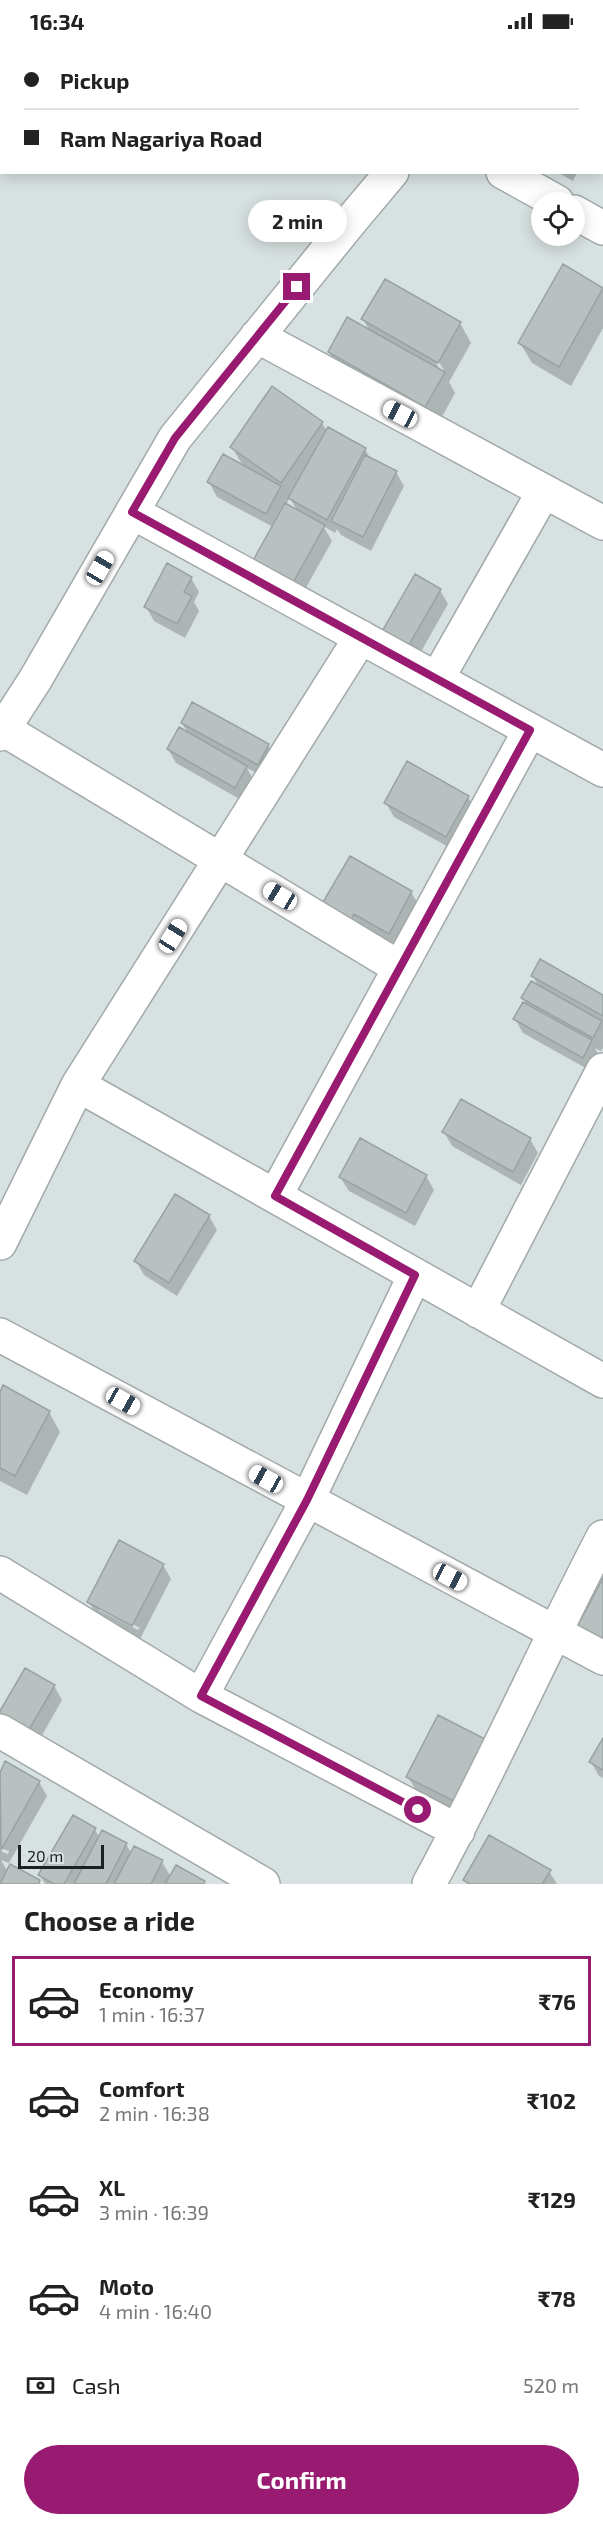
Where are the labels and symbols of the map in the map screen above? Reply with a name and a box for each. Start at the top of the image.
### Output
callout: 2 min [248,200,346,242]
route end [283,273,310,300]
car [380,398,420,430]
car [83,548,117,588]
car [260,879,300,913]
car [156,916,190,956]
car [103,1384,143,1418]
car [246,1462,286,1496]
car [430,1561,470,1593]
route start [404,1796,431,1823]
scale bar [18,1842,104,1870]

